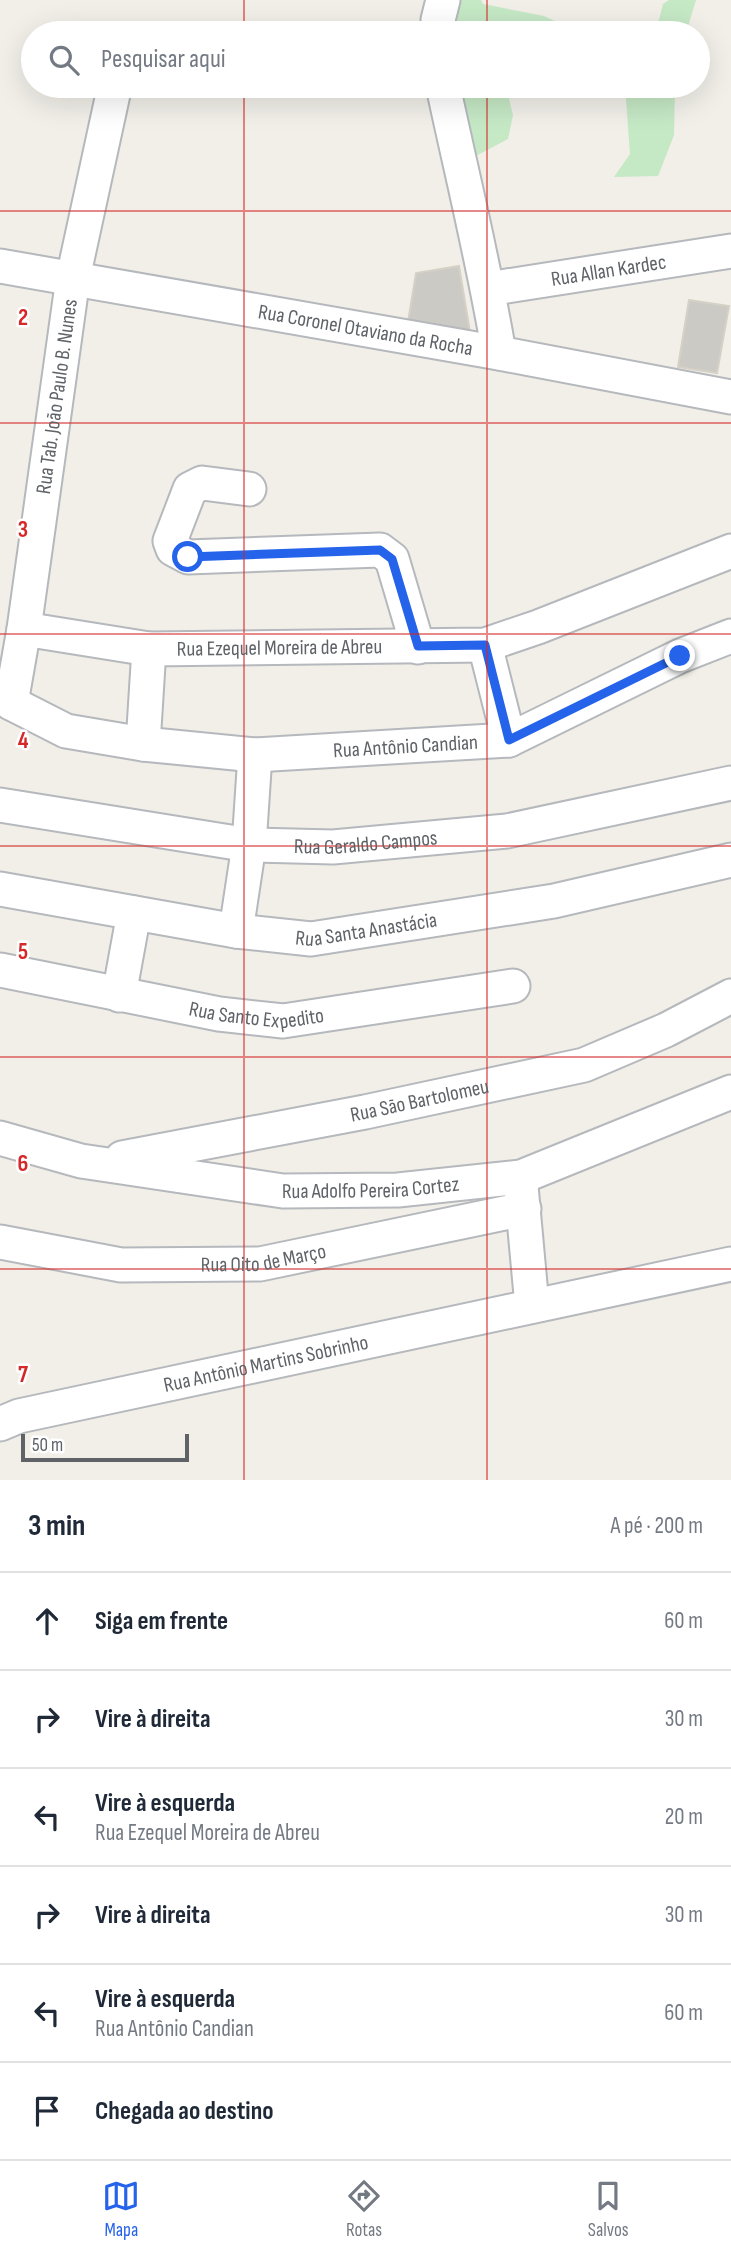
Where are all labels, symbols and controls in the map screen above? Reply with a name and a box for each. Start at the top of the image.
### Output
search box [21,21,710,98]
icon: search [45,41,83,79]
text: Pesquisar aqui [101,44,226,75]
street label: Rua Allan Kardec [549,249,668,291]
street label: Rua Tab. João Paulo B. Nunes [31,297,82,495]
street label: Rua Coronel Otaviano da Rocha [256,299,475,361]
text: 2 [18,304,28,332]
text: 3 [18,516,28,544]
route start [172,541,203,572]
street label: Rua Ezequel Moreira de Abreu [177,634,382,661]
route end [664,640,695,671]
text: 4 [18,727,29,755]
street label: Rua Antônio Candian [332,729,479,763]
street label: Rua Geraldo Campos [294,825,438,860]
street label: Rua Santa Anastácia [294,907,439,952]
text: 5 [18,938,28,966]
street label: Rua Santo Expedito [187,996,326,1034]
street label: Rua São Bartolomeu [348,1073,491,1127]
text: 6 [18,1150,28,1178]
street label: Rua Adolfo Pereira Cortez [282,1171,461,1204]
street label: Rua Oito de Março [201,1238,328,1277]
street label: Rua Antônio Martins Sobrinho [161,1329,370,1397]
text: 7 [18,1361,28,1389]
scale bar [21,1431,189,1463]
text: 50 m [32,1434,63,1457]
text: 3 min [28,1508,85,1544]
text: A pé · 200 m [610,1512,703,1540]
icon: ahead [28,1602,66,1640]
text: Siga em frente [95,1606,228,1637]
text: 60 m [664,1607,703,1635]
icon: right [28,1700,66,1738]
text: Vire à direita [95,1704,211,1735]
text: 30 m [665,1705,703,1733]
text: Vire à esquerda [95,1788,235,1819]
icon: left [28,1798,66,1836]
text: 20 m [665,1803,703,1831]
text: Rua Ezequel Moreira de Abreu [95,1819,320,1847]
icon: right [28,1896,66,1934]
text: Vire à direita [95,1900,211,1931]
text: 30 m [665,1901,703,1929]
text: Vire à esquerda [95,1984,235,2015]
icon: left [28,1994,66,2032]
text: 60 m [664,1999,703,2027]
text: Rua Antônio Candian [95,2015,254,2043]
icon: arrive [28,2092,66,2130]
text: Chegada ao destino [95,2096,274,2127]
tab: Mapa [102,2177,140,2242]
tab: Rotas [345,2177,383,2242]
tab: Salvos [588,2177,629,2242]

